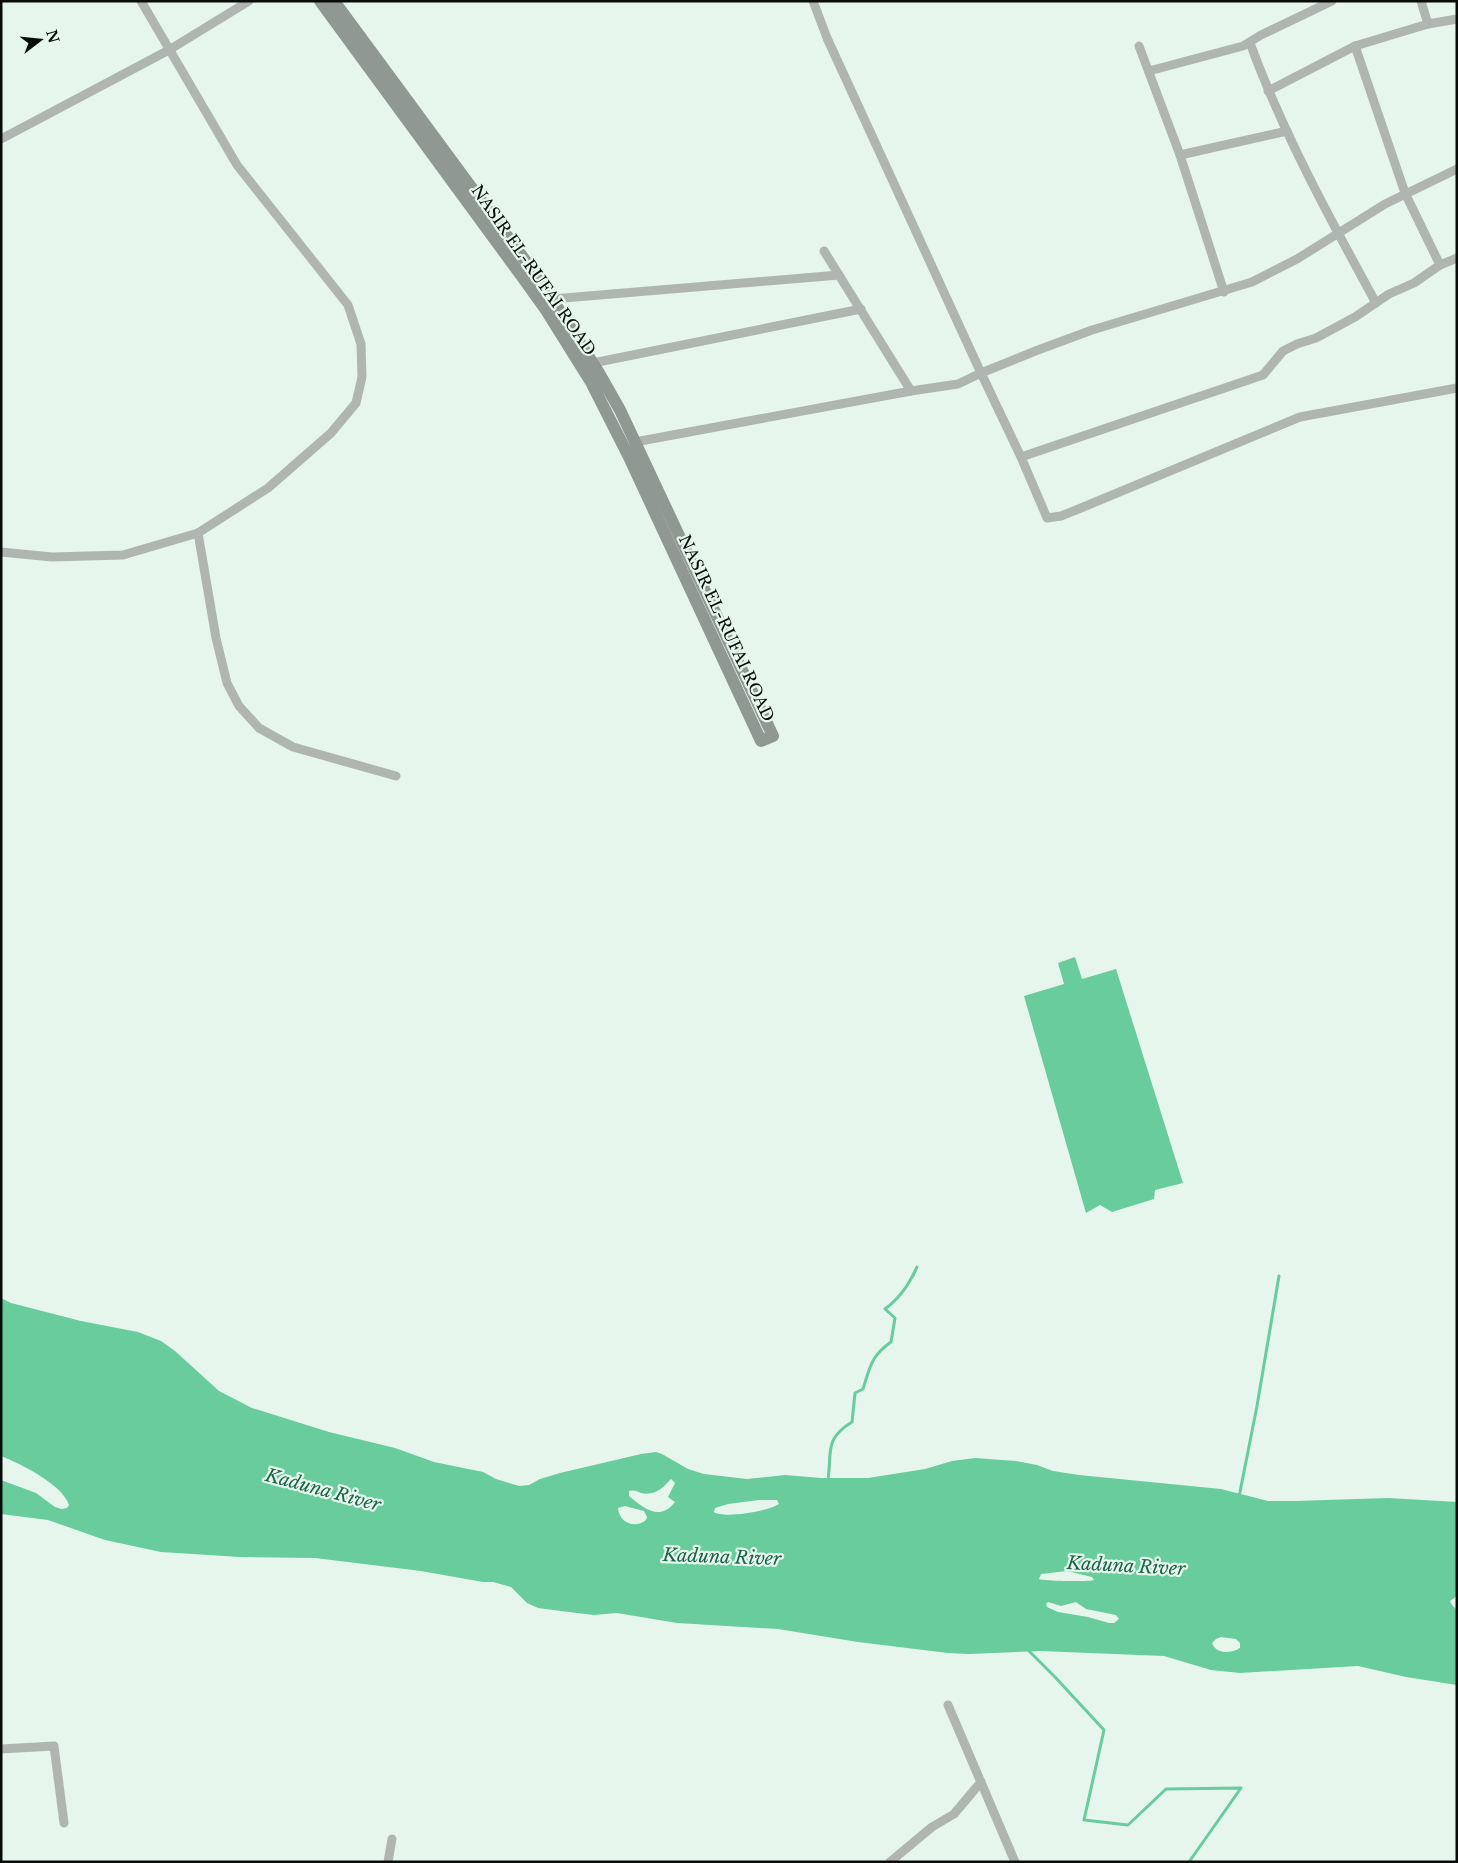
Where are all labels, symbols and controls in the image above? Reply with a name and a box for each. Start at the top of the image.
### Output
north arrow [15,15,65,65]
text: N [42,28,63,45]
street label: NASIR EL-RUFAI ROAD [467,181,601,359]
street label: NASIR EL-RUFAI ROAD [675,532,779,724]
water label: Kaduna River [262,1464,384,1516]
water label: Kaduna River [661,1544,782,1570]
water label: Kaduna River [1065,1552,1187,1580]

